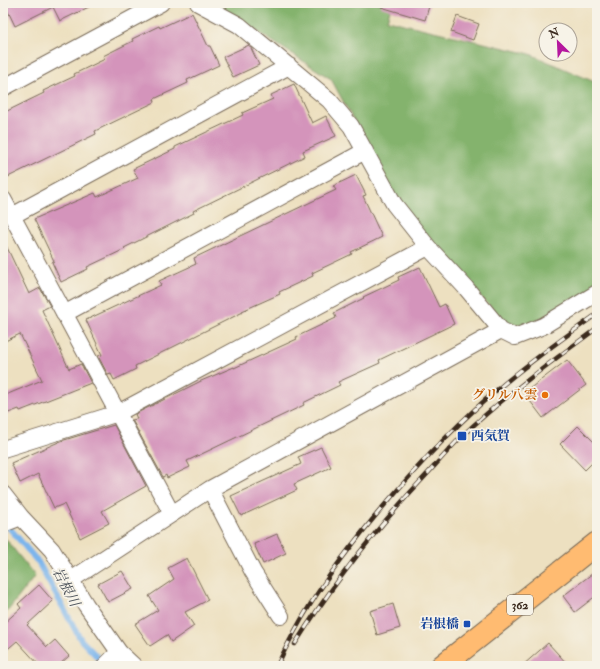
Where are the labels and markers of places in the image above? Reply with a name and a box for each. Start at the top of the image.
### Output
place label: グリル八雲 [472,387,537,403]
marker: グリル八雲 [540,390,550,400]
place label: 西気賀 [471,428,510,444]
marker: 西気賀 [456,430,468,442]
place label: 岩根橋 [420,616,459,632]
marker: 岩根橋 [462,619,472,629]

